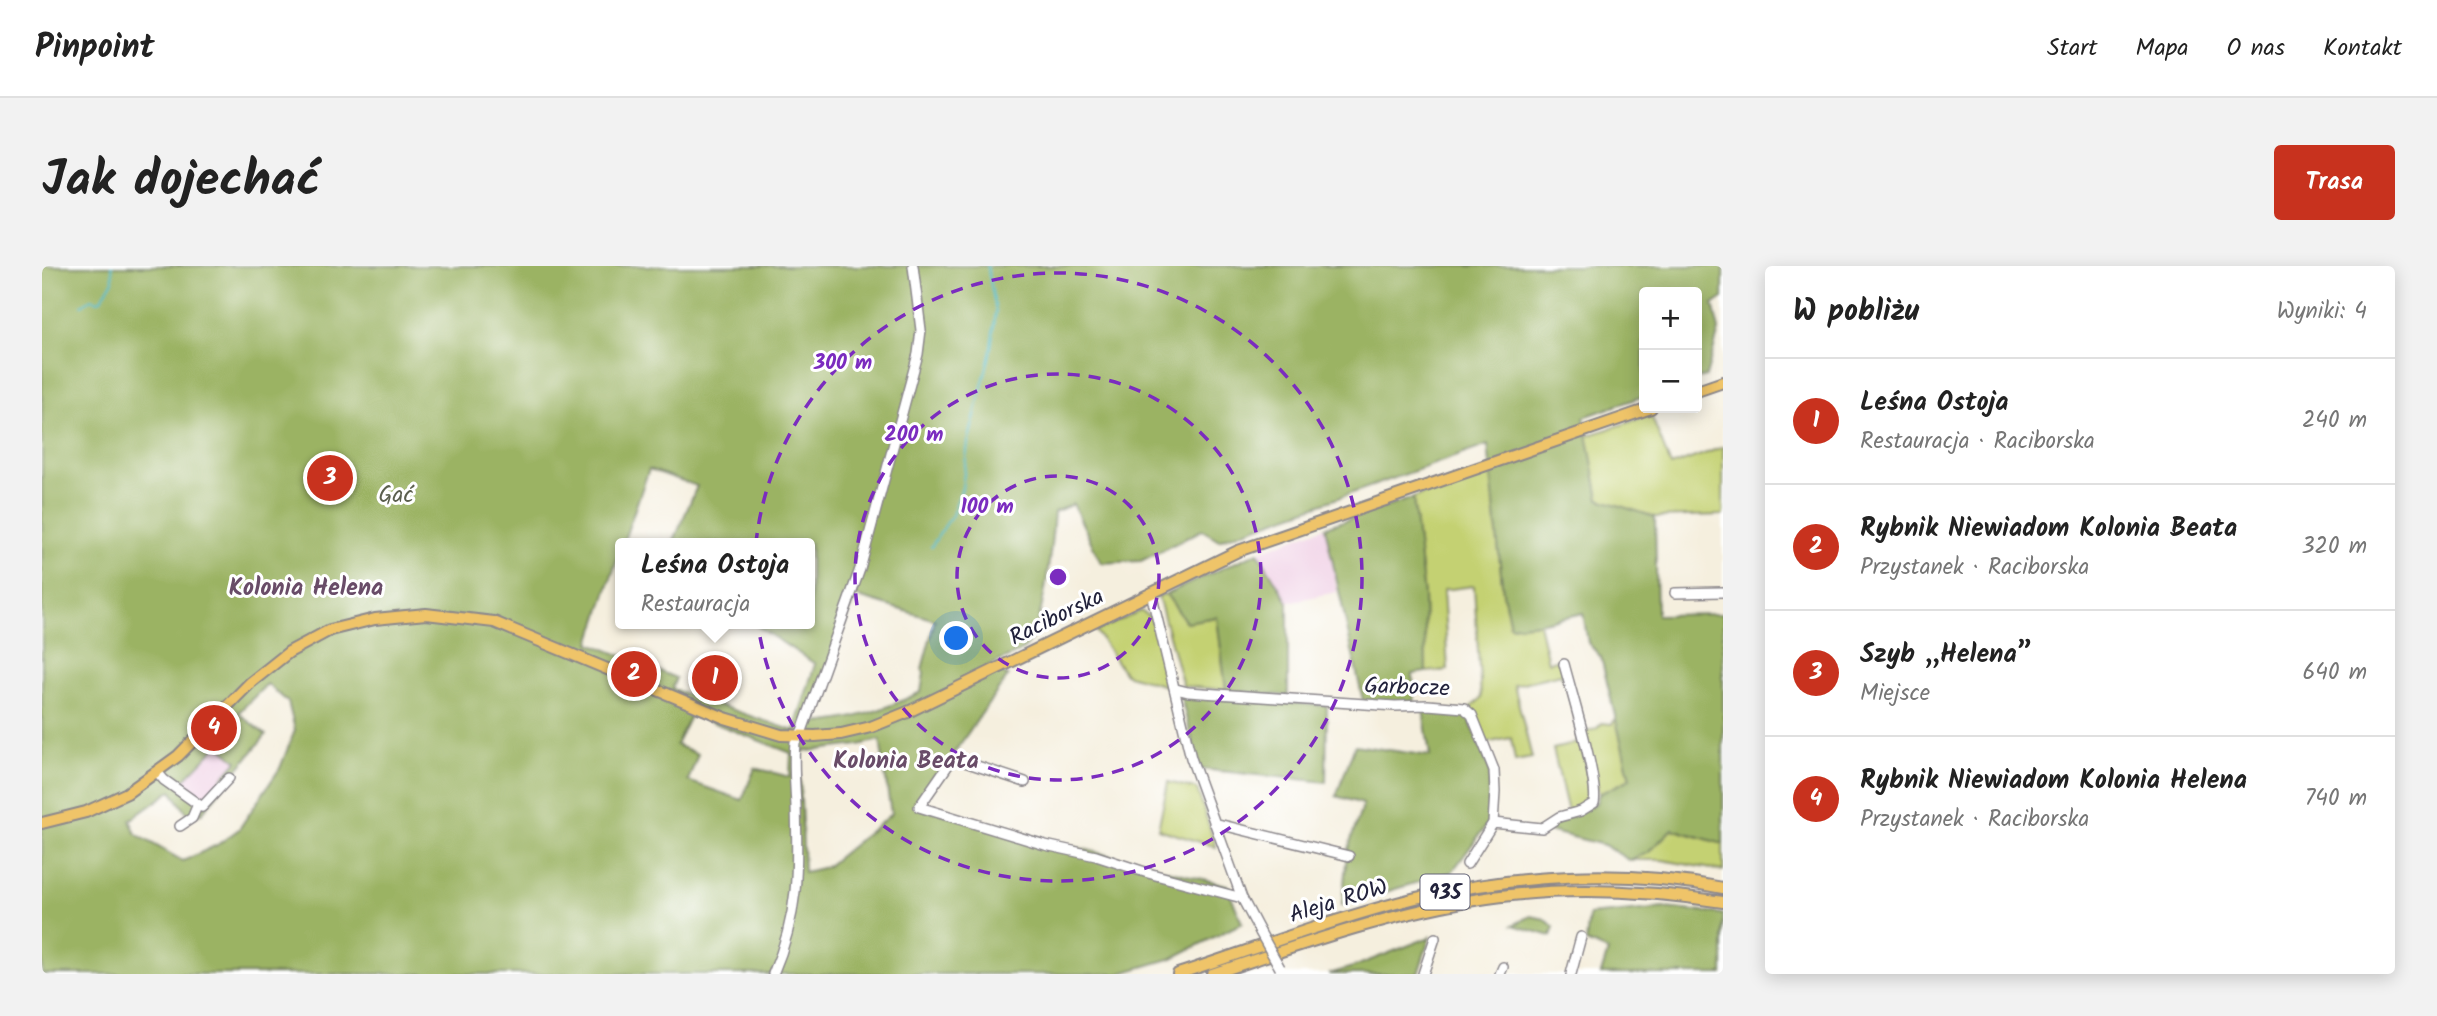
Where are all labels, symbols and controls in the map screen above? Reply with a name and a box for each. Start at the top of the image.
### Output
text: Pinpoint [35,22,155,75]
text: Start [2047,29,2098,68]
text: Mapa [2136,29,2188,68]
text: O nas [2226,29,2285,68]
text: Kontakt [2323,29,2402,68]
text: Jak dojechać [42,143,320,221]
button: Trasa [2274,145,2395,220]
map controls [1639,287,1702,413]
button: + [1639,287,1702,350]
text: W pobliżu [1793,288,1919,336]
text: Wyniki: 4 [2277,294,2367,330]
text: 300 m [813,347,872,380]
button: − [1639,350,1702,413]
text: Leśna Ostoja [1860,382,2009,424]
text: 1 [1813,403,1819,439]
text: 240 m [2302,403,2367,439]
text: 200 m [884,419,944,452]
text: Restauracja · Raciborska [1860,424,2095,460]
pin: 3 [307,452,353,504]
park label: Gać [378,478,415,514]
text: 100 m [960,491,1014,524]
text: Rybnik Niewiadom Kolonia Beata [1860,508,2237,550]
text: 2 [1809,529,1823,565]
text: 320 m [2301,529,2367,565]
popup [615,538,815,629]
text: Leśna Ostoja [641,545,789,587]
text: Przystanek · Raciborska [1860,550,2089,586]
centre of rings [1046,565,1070,589]
district label: Kolonia Helena [229,569,383,608]
street label: Raciborska [1003,579,1110,656]
text: Restauracja [641,587,750,623]
your location [939,621,973,655]
text: Szyb „Helena” [1860,634,2032,676]
pin: 2 [611,648,657,700]
pin: 1 [692,652,738,704]
text: 3 [1810,655,1822,691]
text: 640 m [2303,655,2367,691]
street label: Garbocze [1363,669,1450,707]
text: Miejsce [1860,676,1930,712]
pin: 4 [191,702,237,754]
district label: Kolonia Beata [833,742,979,781]
text: Rybnik Niewiadom Kolonia Helena [1860,760,2247,802]
text: 4 [1810,781,1822,817]
text: 740 m [2305,781,2367,817]
text: Przystanek · Raciborska [1860,802,2089,838]
street label: Aleja ROW [1285,870,1392,934]
road number: 935 [1420,874,1470,910]

